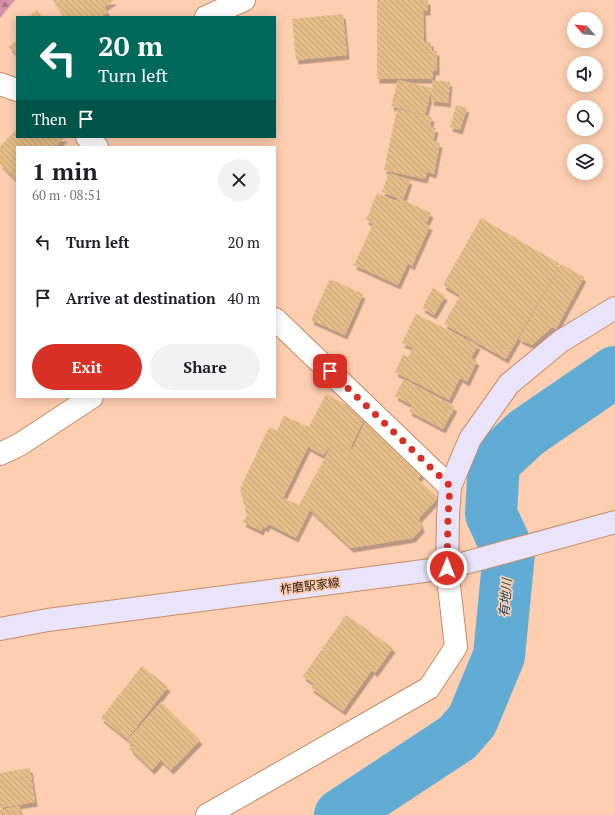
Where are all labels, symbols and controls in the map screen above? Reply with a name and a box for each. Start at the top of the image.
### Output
north arrow [567,12,603,48]
map controls [567,12,603,180]
text: 20 m [98,27,163,64]
icon: left [32,32,84,84]
button: sound [567,56,603,92]
text: Turn left [98,63,168,87]
button: search [567,100,603,136]
icon: arrive [75,108,97,130]
text: Then [32,109,67,129]
button: layers [567,144,603,180]
text: 1 min [32,155,98,187]
button: close [218,159,260,201]
text: 60 m · 08:51 [32,186,102,204]
icon: left [32,231,54,253]
text: Turn left [66,232,130,252]
text: 20 m [227,232,260,252]
icon: arrive [32,287,54,309]
text: Arrive at destination [66,288,216,308]
text: 40 m [228,288,260,308]
button: Exit [32,344,142,390]
button: Share [150,344,260,390]
pin [313,354,347,388]
icon: arrive [319,360,341,382]
position arrow [426,547,468,589]
street label: 柞磨駅家線 [279,574,341,597]
water label: 有地川 [494,576,516,618]

